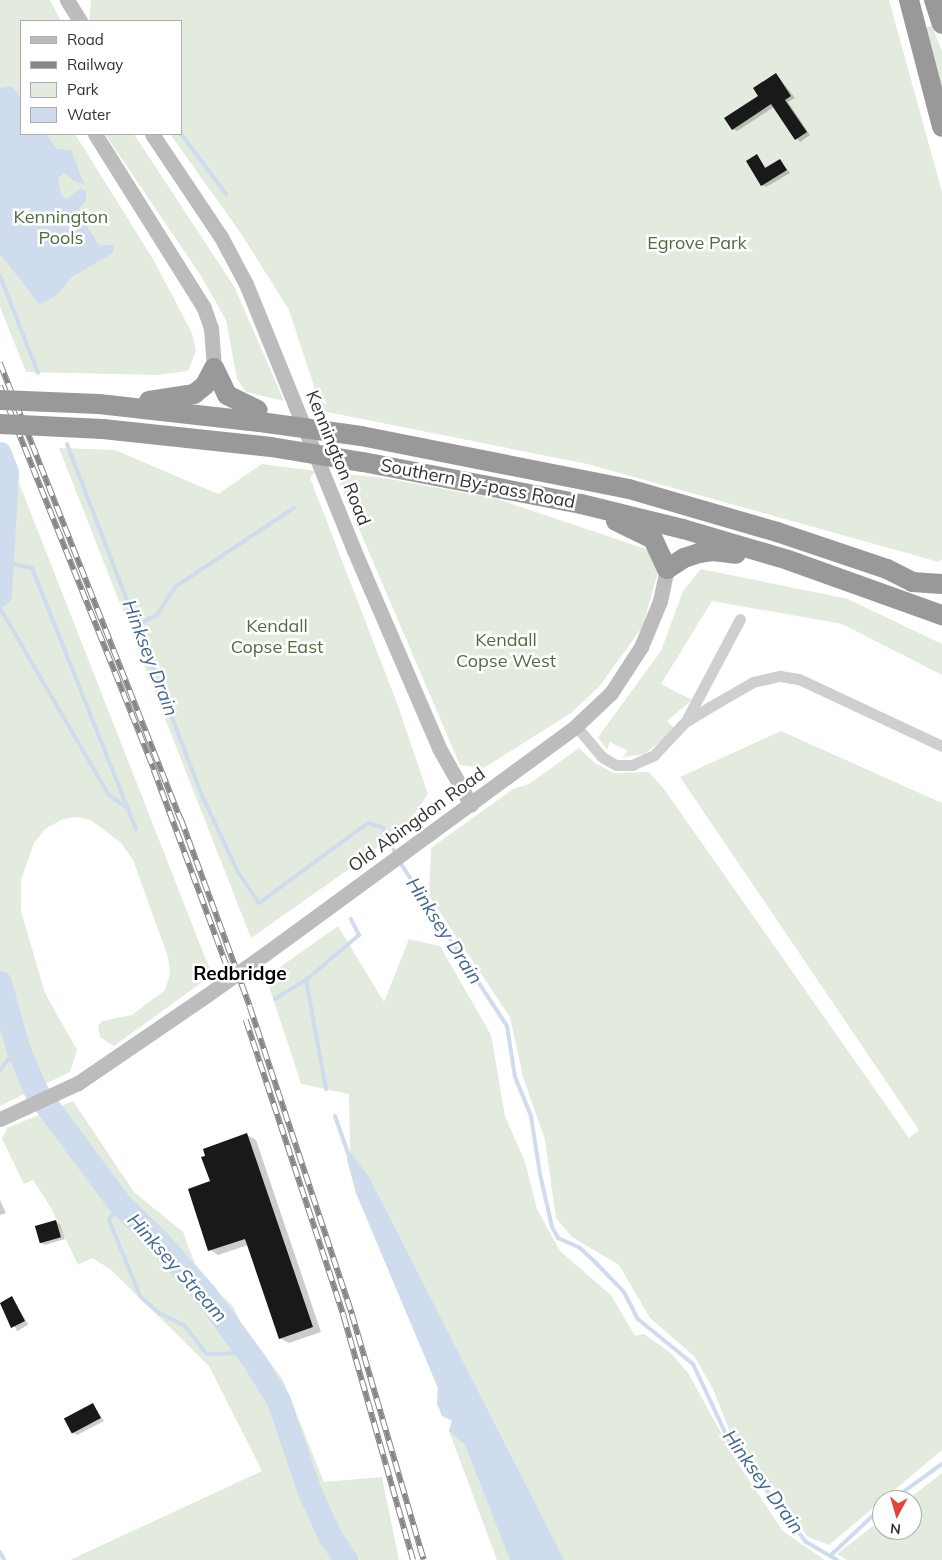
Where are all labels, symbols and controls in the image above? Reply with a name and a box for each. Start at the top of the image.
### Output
legend [20,20,182,135]
text: Road [67,30,104,49]
text: Railway [67,55,123,74]
text: Park [67,80,99,99]
text: Water [67,105,111,124]
park label: Kennington Pools [14,207,108,250]
park label: Egrove Park [647,232,747,254]
street label: Kennington Road [301,387,375,529]
street label: Southern By-pass Road [379,455,577,513]
water label: Hinksey Drain [117,597,183,719]
park label: Kendall Copse East [231,616,323,659]
park label: Kendall Copse West [456,630,556,672]
street label: Old Abingdon Road [344,763,490,877]
water label: Hinksey Drain [401,873,487,989]
district label: Redbridge [193,963,287,985]
water label: Hinksey Stream [122,1209,232,1327]
water label: Hinksey Drain [718,1426,808,1538]
north arrow [872,1490,922,1540]
text: N [889,1519,902,1538]

